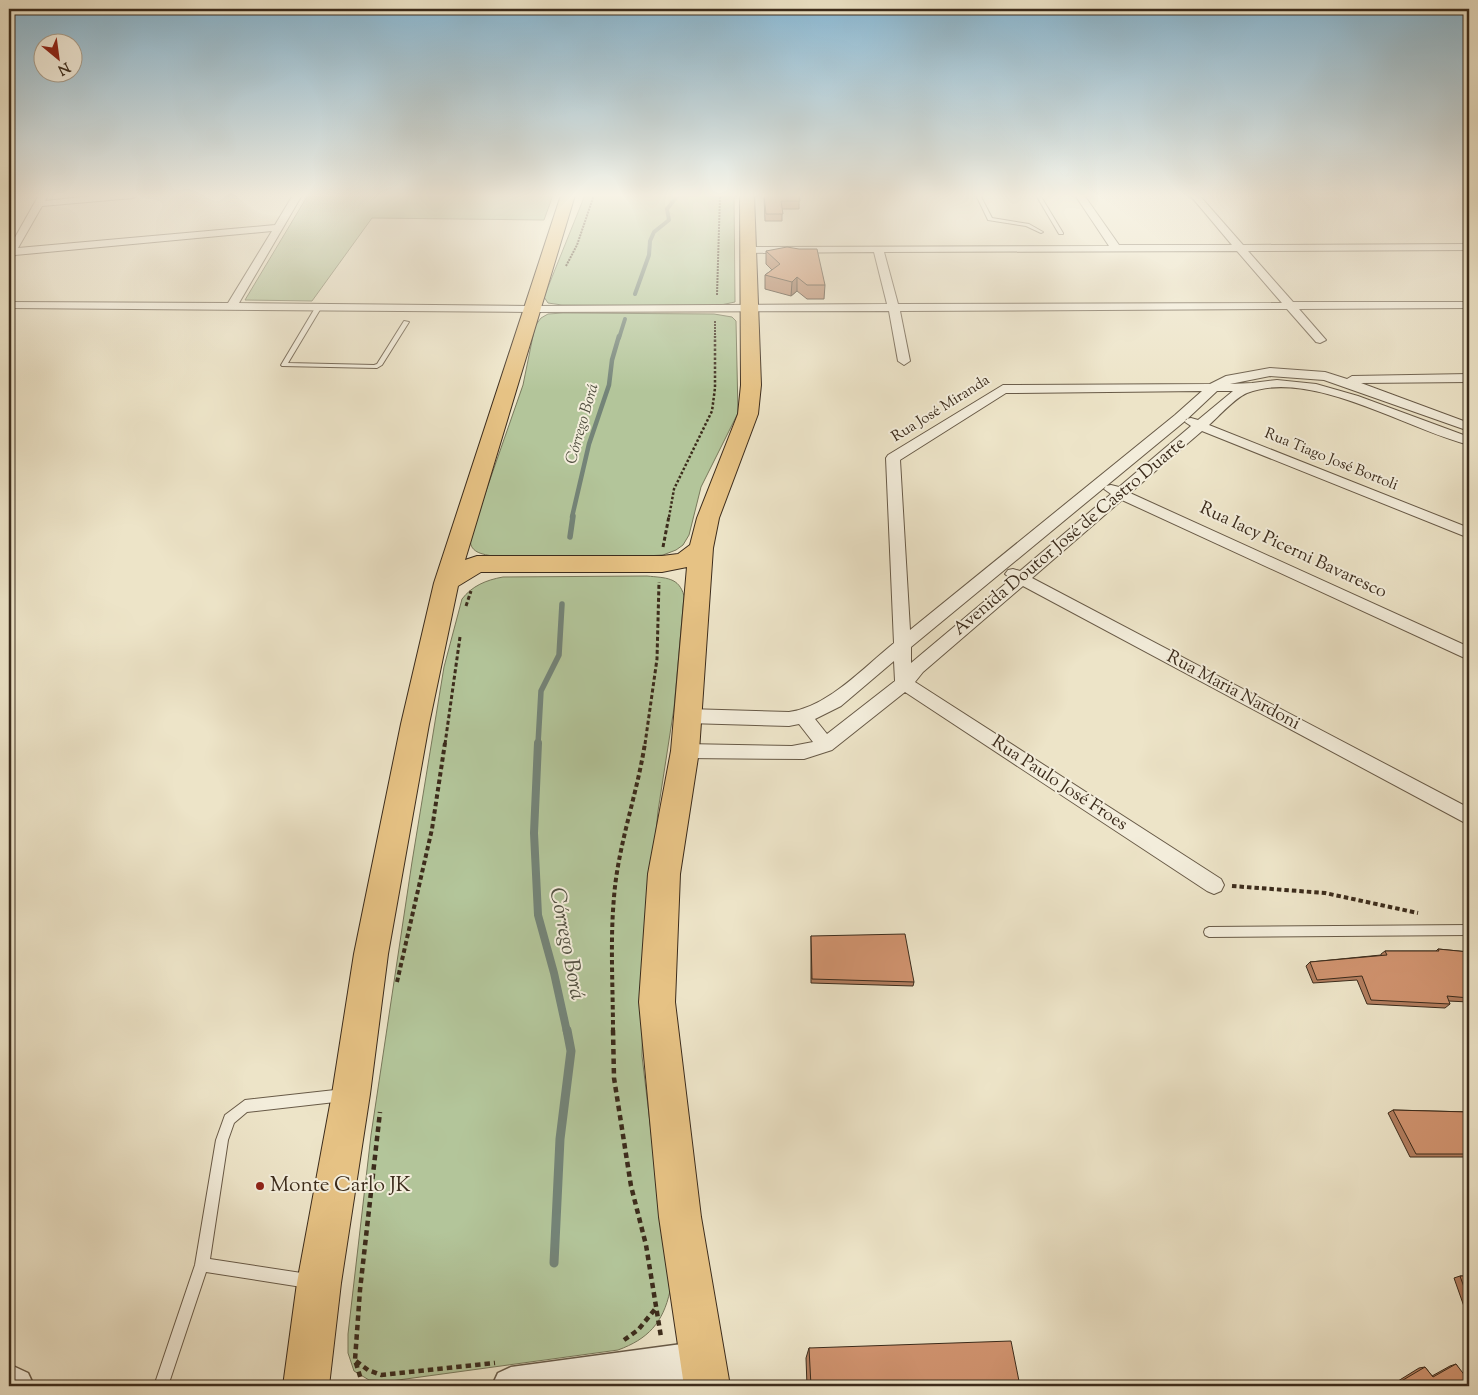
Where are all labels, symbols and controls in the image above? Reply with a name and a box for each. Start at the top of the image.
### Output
north arrow [32,32,82,82]
text: N [54,56,73,79]
street label: Rua José Miranda [888,370,994,448]
water label: Córrego Borá [561,381,605,467]
street label: Rua Tiago José Bortoli [1261,424,1401,496]
street label: Avenida Doutor José de Castro Duarte [948,432,1192,642]
street label: Rua Iacy Picerni Bavaresco [1195,496,1391,606]
street label: Rua Maria Nardoni [1161,645,1305,737]
street label: Rua Paulo José Froes [986,730,1132,838]
water label: Córrego Borá [539,885,593,1003]
place label: Monte Carlo JK [270,1171,411,1201]
marker: Monte Carlo JK [254,1180,266,1192]

